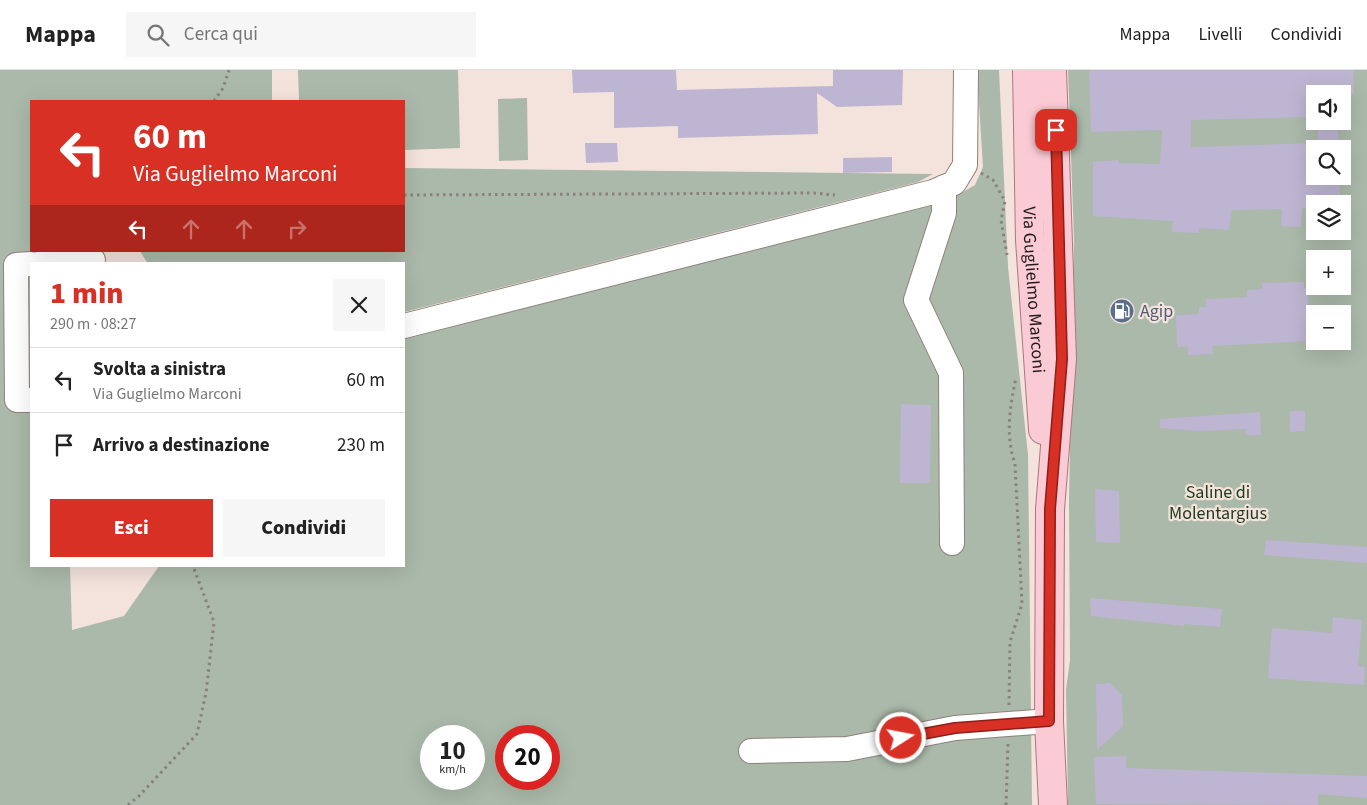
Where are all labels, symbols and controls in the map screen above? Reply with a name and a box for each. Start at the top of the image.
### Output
search box [126,12,476,57]
text: Mappa [25,17,96,52]
icon: search [144,21,172,49]
text: Cerca qui [184,21,258,48]
text: Mappa [1119,22,1170,47]
text: Livelli [1198,22,1242,47]
text: Condividi [1270,22,1342,47]
map controls [1306,85,1351,350]
button: sound [1306,85,1351,130]
pin [1035,109,1077,151]
text: 60 m [133,112,207,162]
icon: arrive [1042,116,1070,144]
icon: left [50,120,115,185]
button: search [1306,140,1351,185]
text: Via Guglielmo Marconi [133,158,337,190]
button: layers [1306,195,1351,240]
street label: Via Guglielmo Marconi [1016,206,1051,374]
icon: left [124,215,152,243]
icon: ahead [177,215,205,243]
icon: ahead [230,215,258,243]
icon: right [283,215,311,243]
button: + [1306,250,1351,295]
text: 1 min [50,272,124,315]
button: close [333,279,385,331]
fuel station icon: Agip [1109,298,1135,324]
place label: Agip [1140,299,1173,324]
button: − [1306,305,1351,350]
text: 290 m · 08:27 [50,313,137,335]
text: Svolta a sinistra [93,356,226,383]
icon: left [50,366,78,394]
text: 60 m [347,367,385,394]
text: Via Guglielmo Marconi [93,383,242,405]
icon: arrive [50,431,78,459]
text: Arrivo a destinazione [93,432,270,459]
text: 230 m [337,432,385,459]
park label: Saline di Molentargius [1169,480,1267,526]
button: Esci [50,499,213,557]
button: Condividi [223,499,385,557]
position arrow [874,711,926,763]
speed limit sign: 20 [495,725,560,790]
text: 10 [439,733,466,769]
text: km/h [439,761,466,778]

